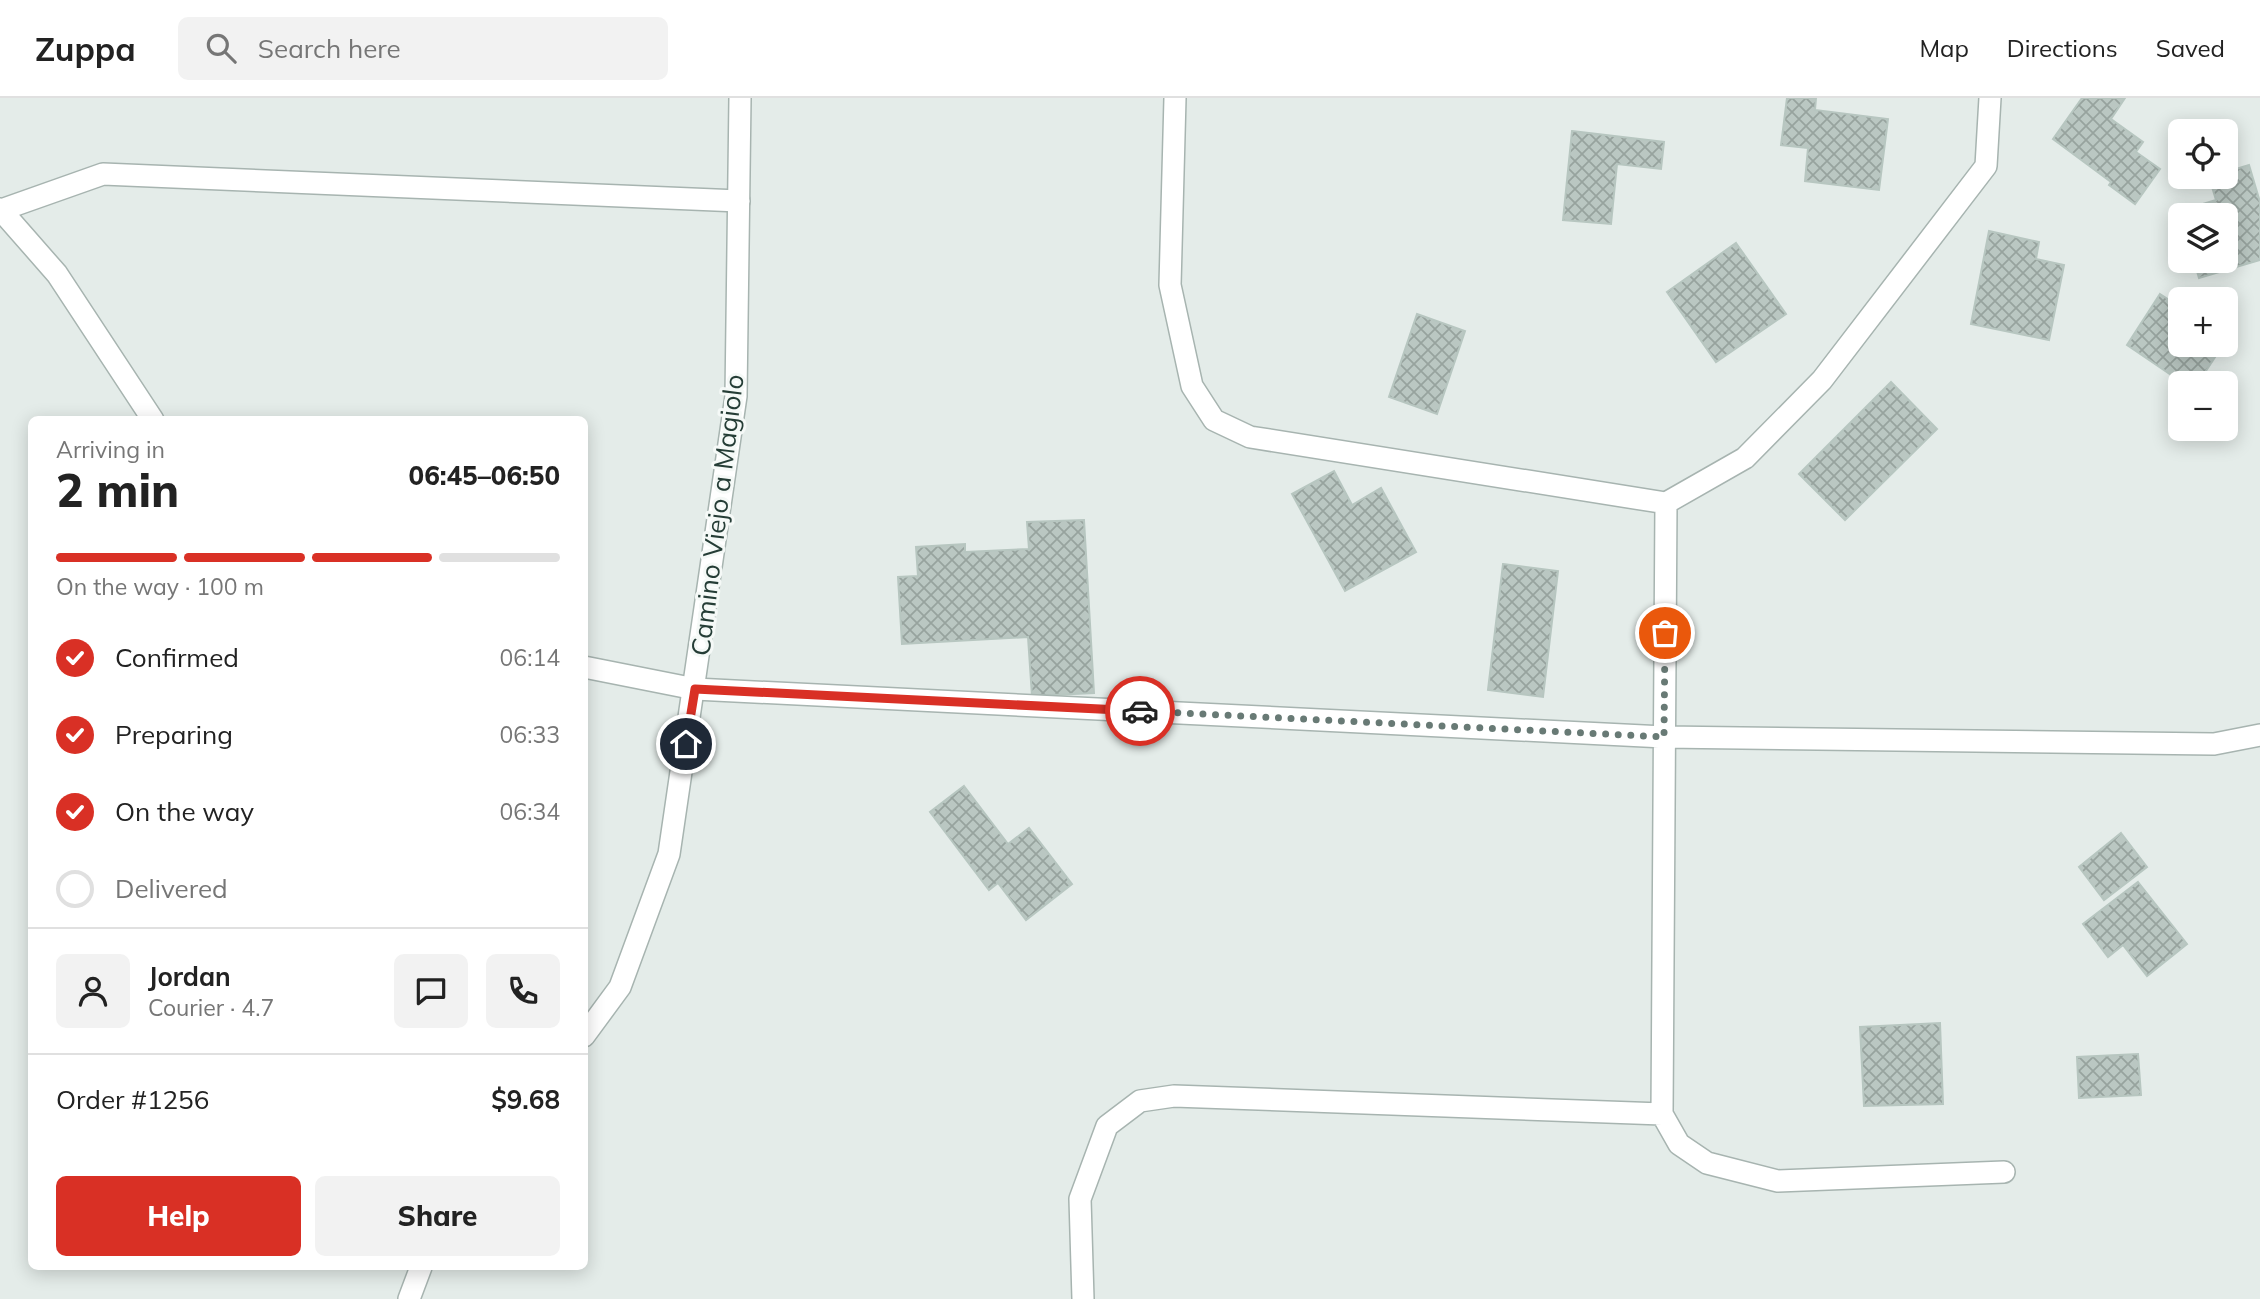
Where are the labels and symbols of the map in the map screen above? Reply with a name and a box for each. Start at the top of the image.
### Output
street label: Camino Viejo a Magiolo [683,372,751,658]
pin [1635,603,1695,663]
courier [1105,676,1175,746]
pin [656,714,716,774]

